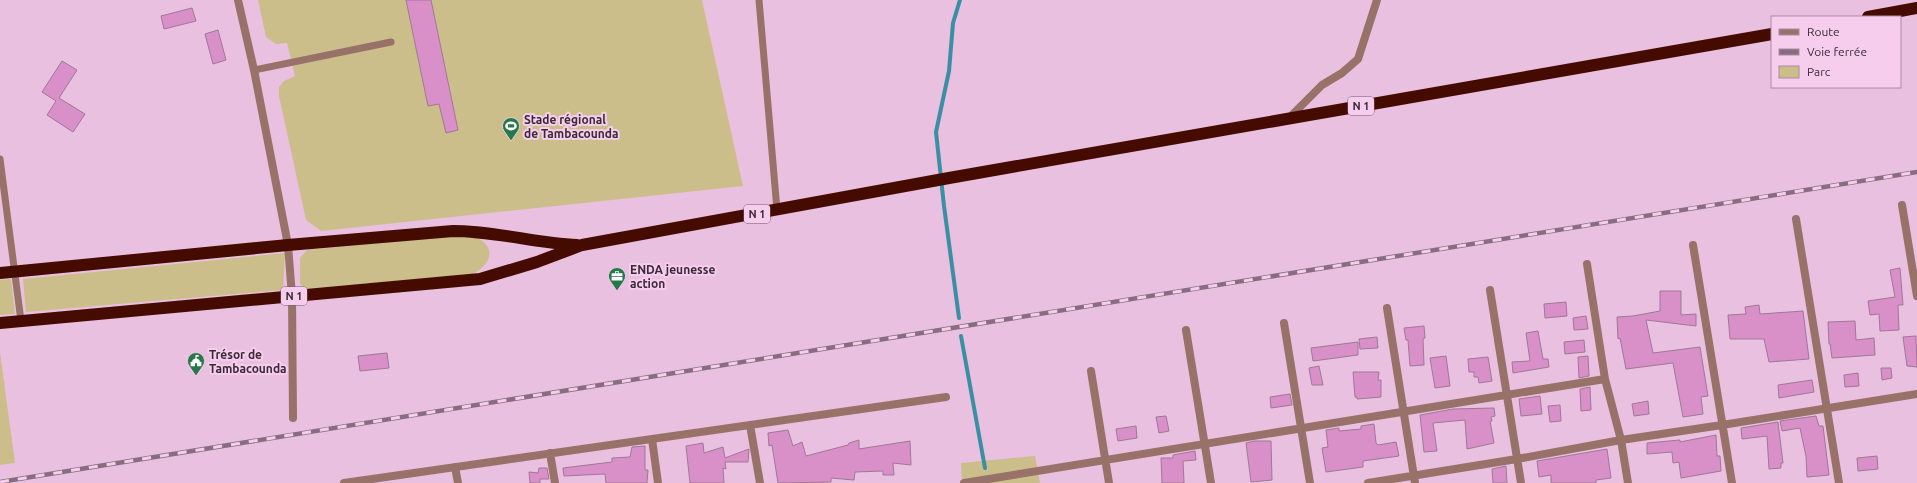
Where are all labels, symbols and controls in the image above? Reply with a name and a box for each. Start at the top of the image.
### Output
legend [1771,16,1901,88]
text: Route [1807,25,1840,38]
text: Voie ferrée [1807,45,1867,58]
text: Parc [1807,65,1831,78]
road number: N 1 [1348,97,1374,115]
place label: Stade régional de Tambacounda [524,113,619,140]
sports icon: Stade régional de Tambacounda [501,116,521,141]
road number: N 1 [744,205,770,223]
place label: ENDA jeunesse action [630,263,715,290]
office icon: ENDA jeunesse action [607,266,627,291]
road number: N 1 [281,287,307,305]
place label: Trésor de Tambacounda [209,348,287,375]
public building icon: Trésor de Tambacounda [186,351,206,376]

